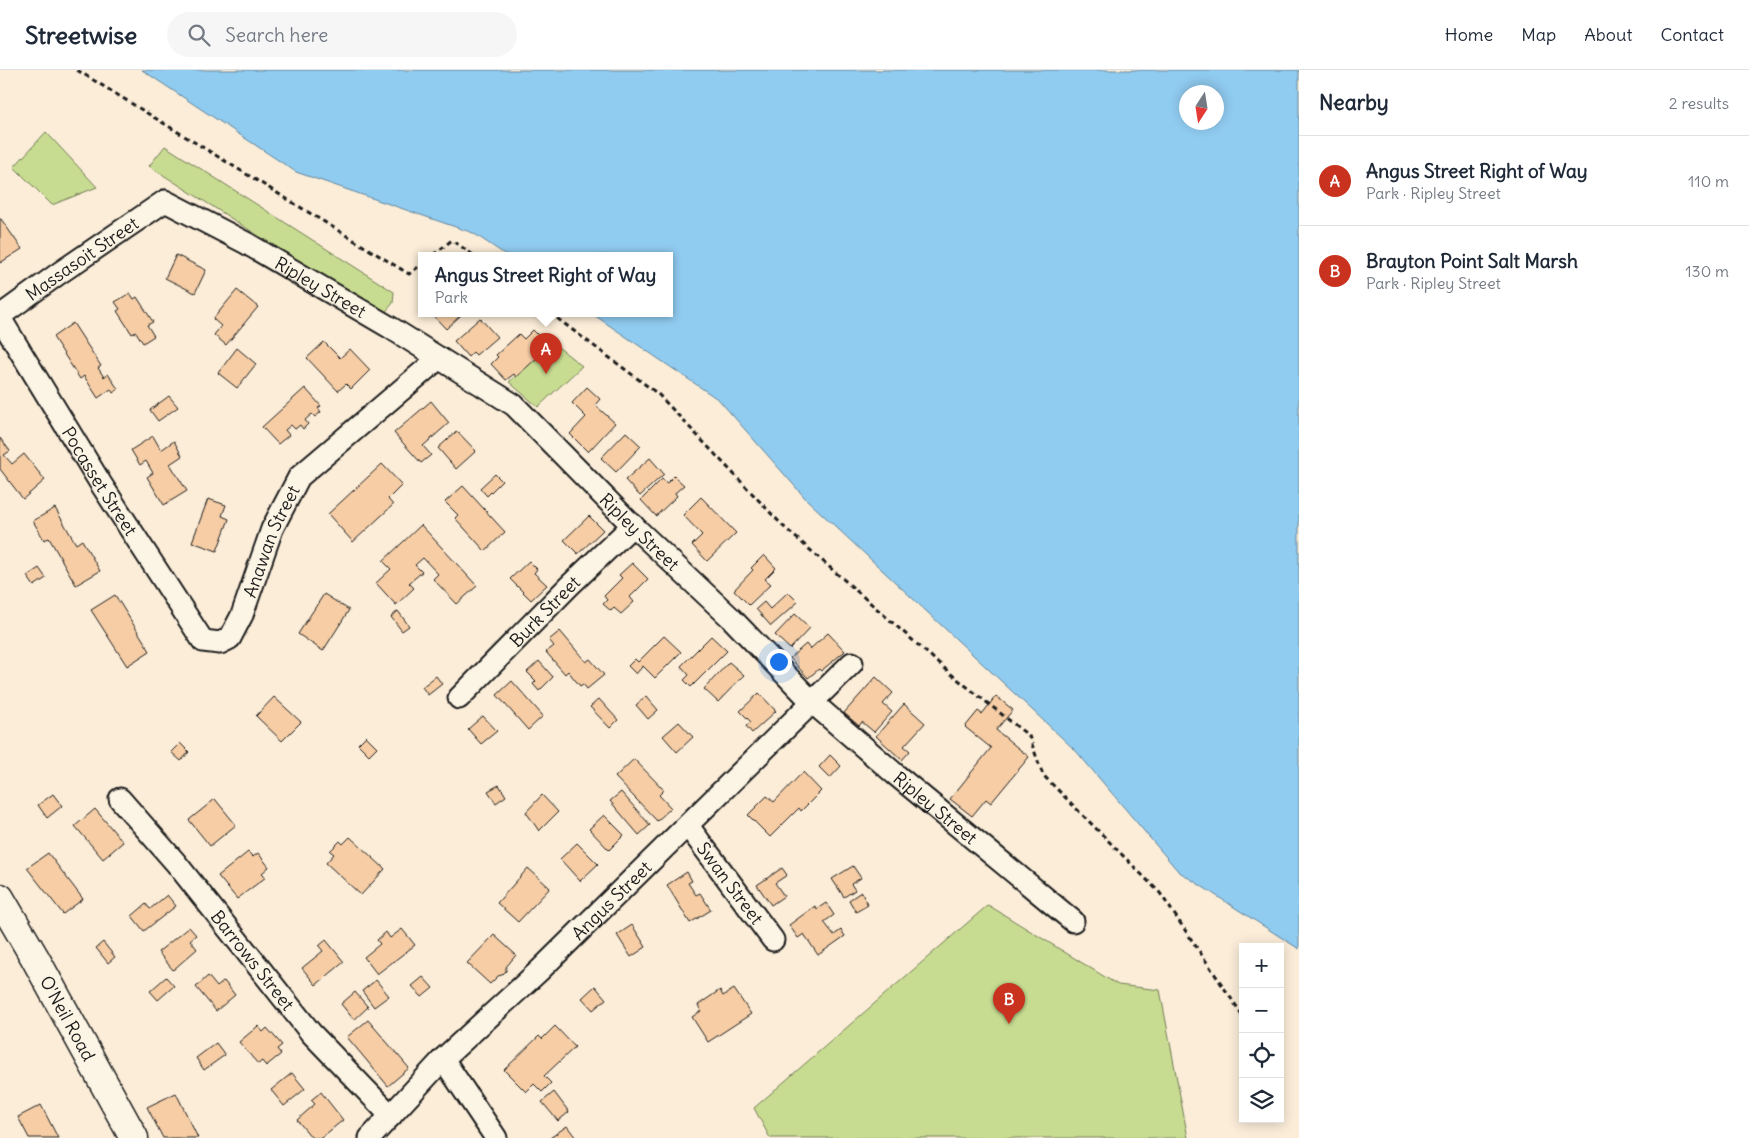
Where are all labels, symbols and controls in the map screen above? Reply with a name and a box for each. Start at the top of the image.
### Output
search box [167,12,517,57]
text: Streetwise [25,20,137,50]
icon: search [185,21,213,49]
text: Search here [225,23,328,47]
text: Home [1445,23,1493,46]
text: Map [1521,23,1556,46]
text: About [1584,23,1632,46]
text: Contact [1660,23,1724,46]
north arrow [1179,85,1224,130]
text: Nearby [1319,89,1389,116]
text: 2 results [1669,93,1729,113]
text: Angus Street Right of Way [1366,159,1587,183]
text: A [1330,171,1340,191]
text: 110 m [1688,171,1729,191]
text: Park · Ripley Street [1366,183,1501,203]
street label: Massasoit Street [21,211,143,305]
text: Brayton Point Salt Marsh [1366,249,1578,273]
street label: Ripley Street [271,251,371,323]
popup [418,252,673,317]
text: B [1330,261,1340,281]
text: 130 m [1685,261,1729,281]
text: Angus Street Right of Way [435,263,656,287]
text: Park · Ripley Street [1366,273,1501,293]
text: Park [435,287,468,307]
pin: A [530,333,562,374]
street label: Pocasset Street [57,422,143,540]
street label: Anawan Street [238,481,304,600]
street label: Ripley Street [595,488,685,575]
street label: Burk Street [504,570,585,652]
your location [766,649,792,675]
street label: Ripley Street [889,766,982,849]
street label: Swan Street [692,837,769,929]
street label: Angus Street [566,856,656,944]
street label: Barrows Street [206,905,300,1015]
map controls [1239,943,1284,1123]
button: + [1239,943,1284,988]
street label: O'Neil Road [35,971,101,1065]
pin: B [993,983,1025,1024]
button: − [1239,988,1284,1033]
button: locate [1239,1033,1284,1078]
button: layers [1239,1078,1284,1123]

